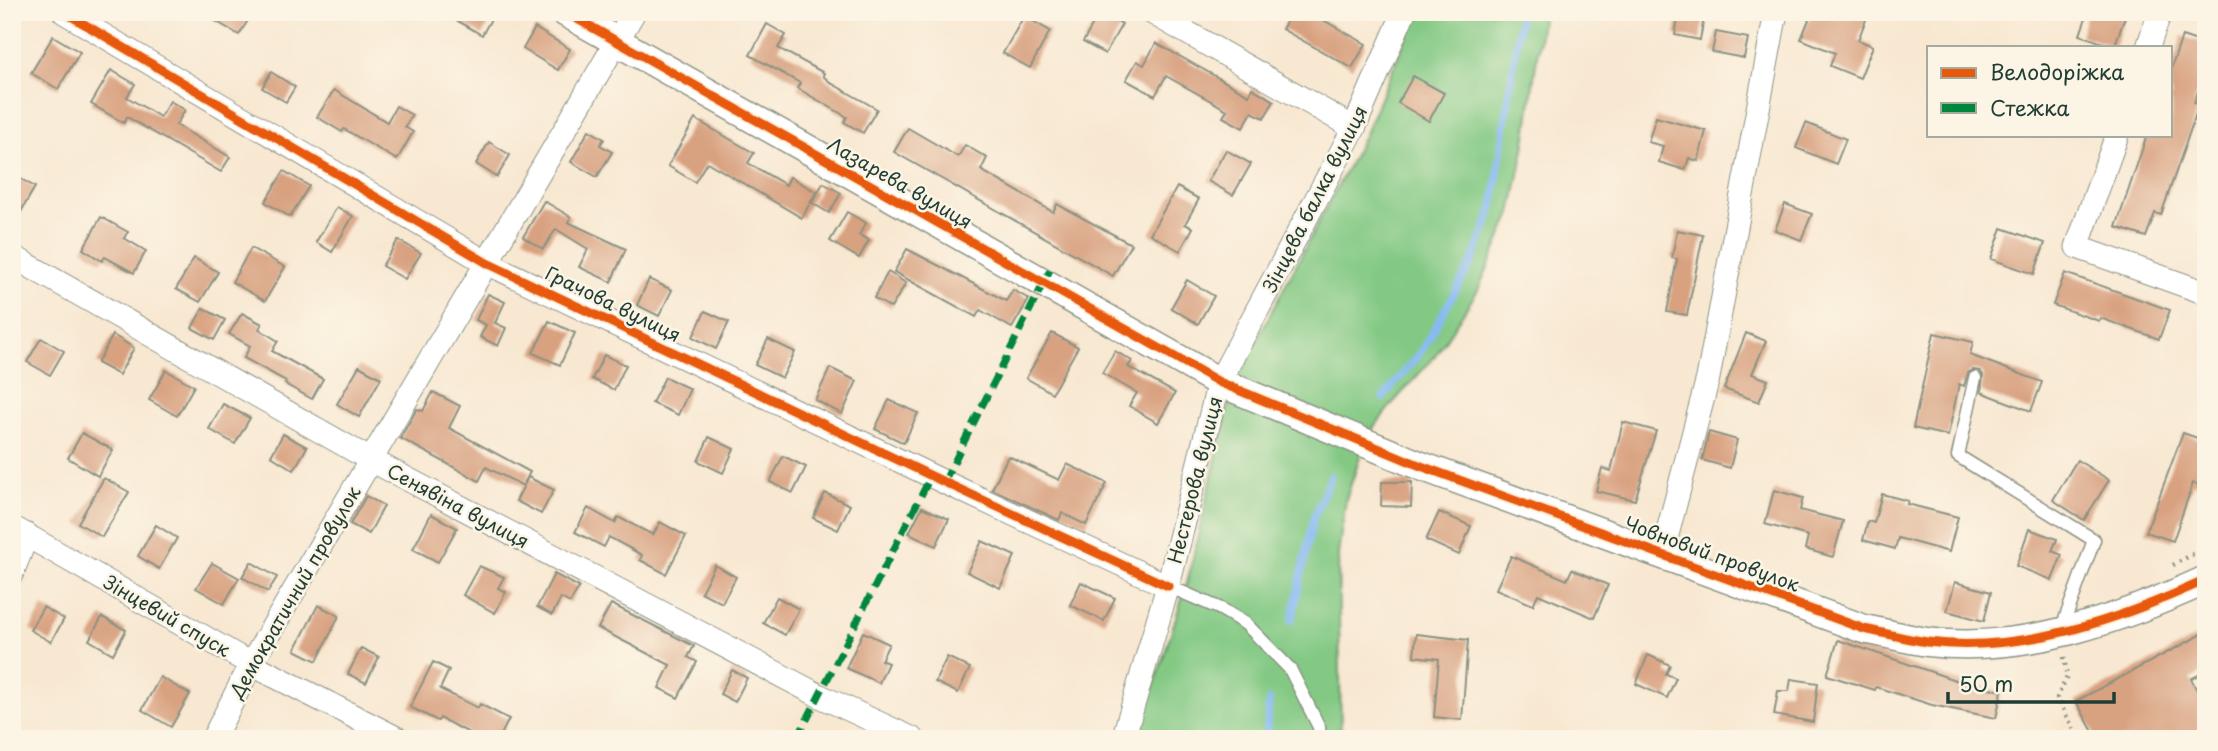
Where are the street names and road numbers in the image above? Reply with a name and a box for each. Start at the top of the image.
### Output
street label: Зінцева балка вулиця [1255,100,1373,297]
street label: Лазарева вулиця [823,129,978,235]
street label: Грачова вулиця [541,258,686,348]
street label: Нестерова вулиця [1160,393,1228,566]
street label: Сенявіна вулиця [382,456,534,554]
street label: Демократичний провулок [221,480,367,704]
street label: Човновий провулок [1621,508,1804,598]
street label: Зінцевий спуск [99,567,237,663]

